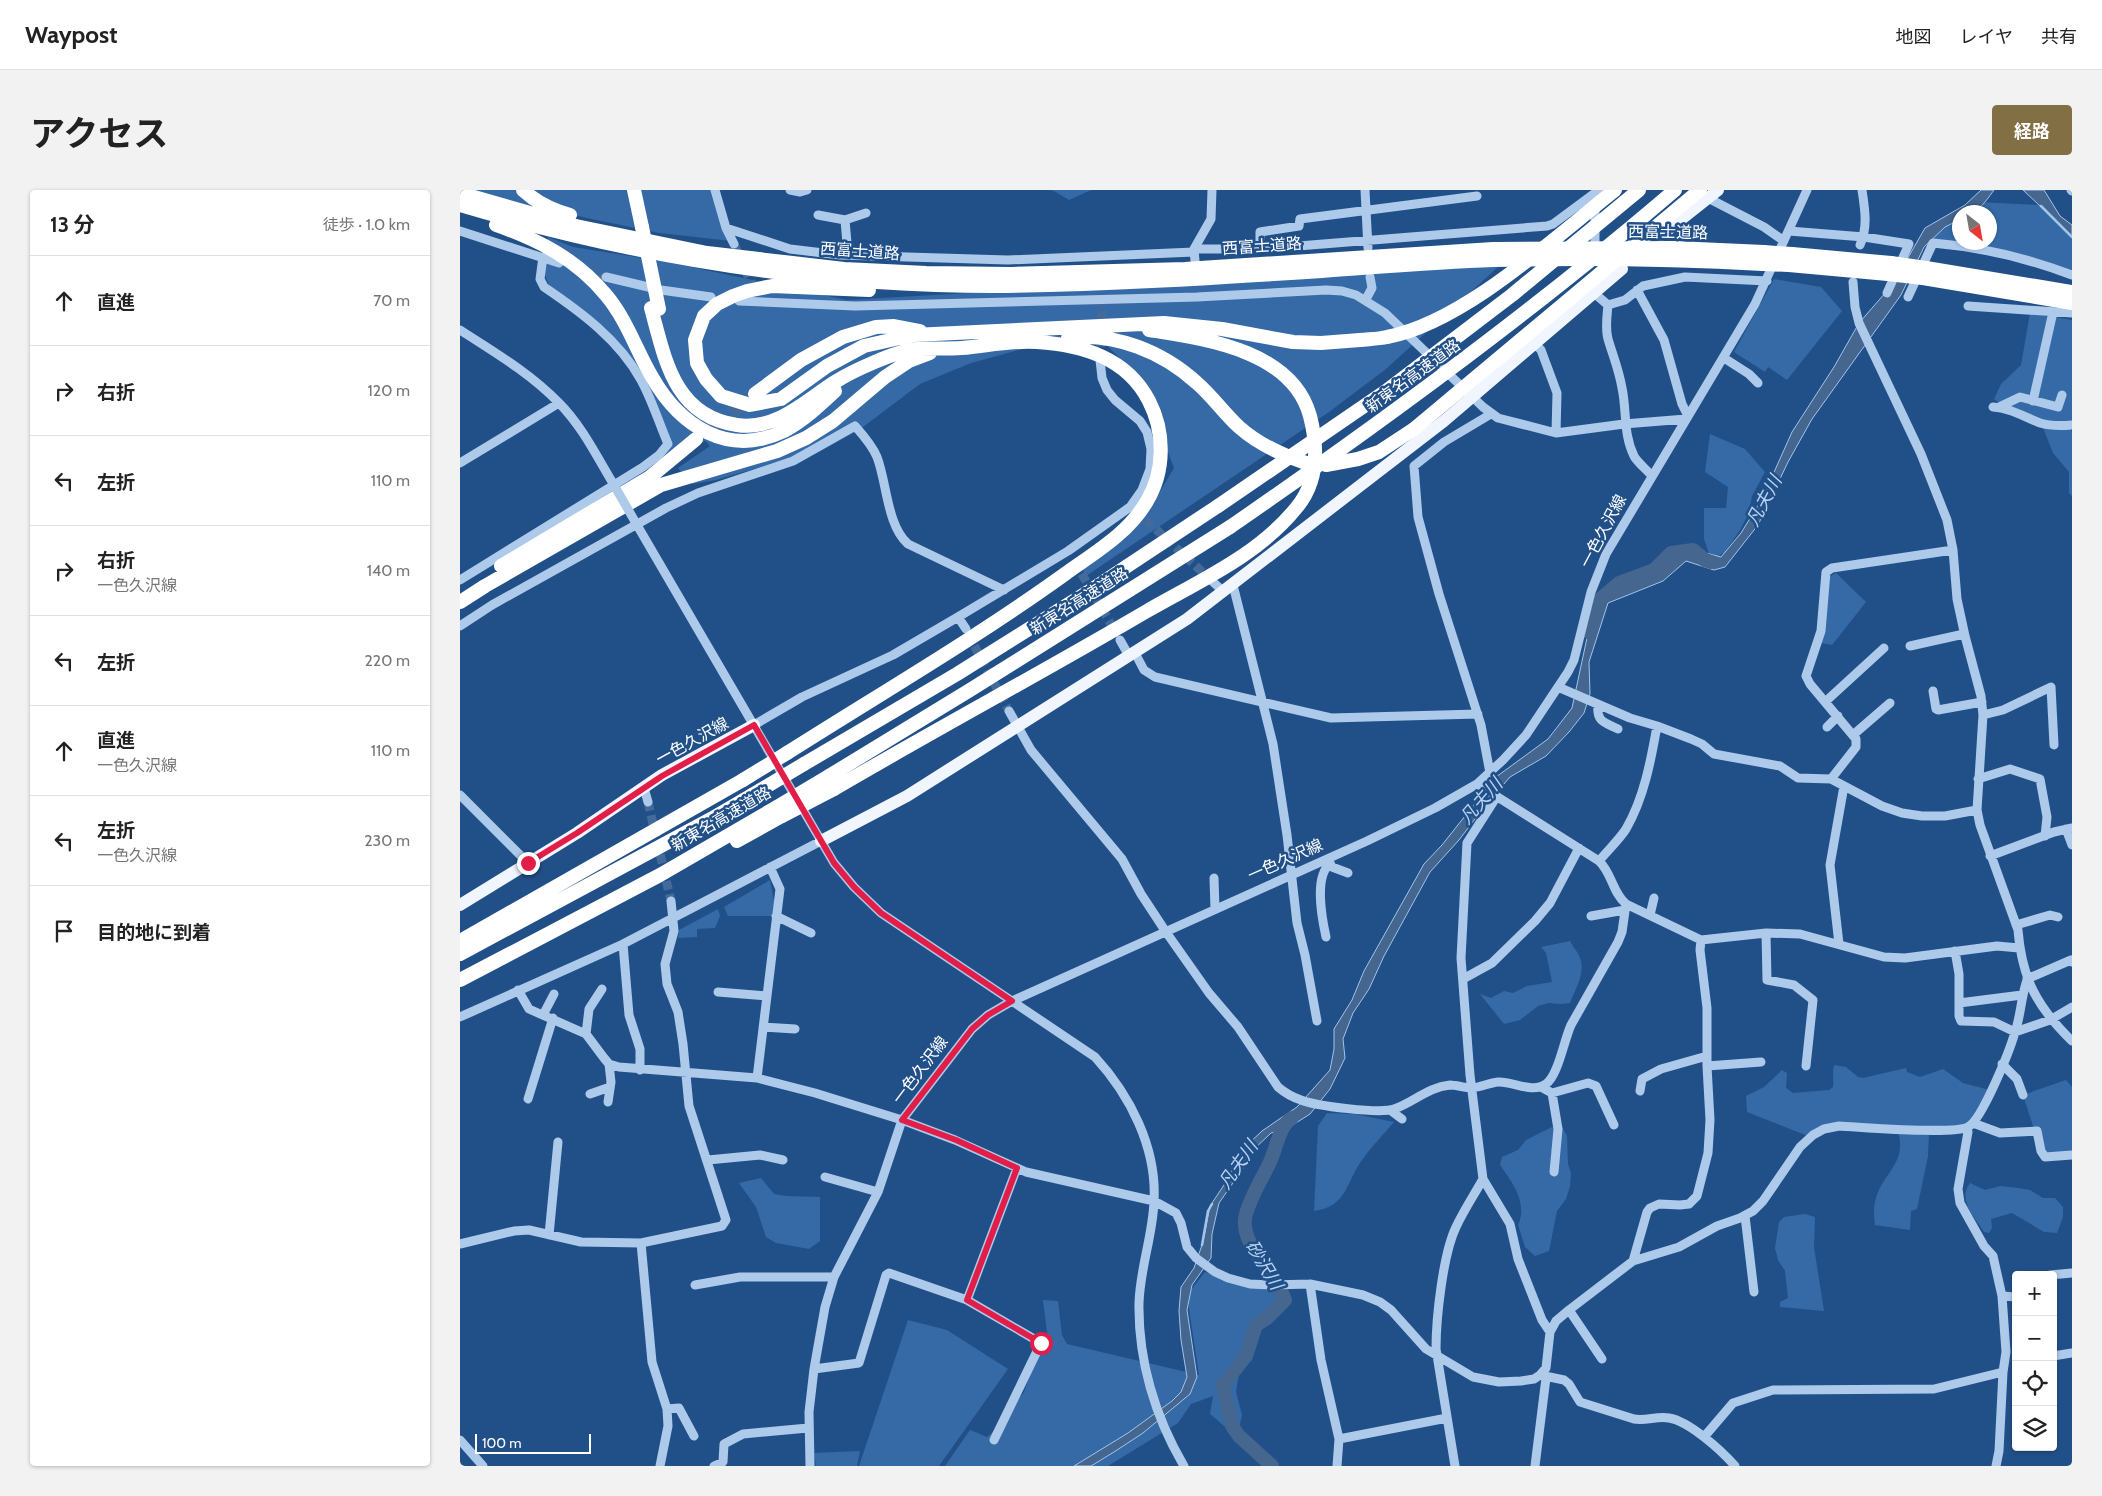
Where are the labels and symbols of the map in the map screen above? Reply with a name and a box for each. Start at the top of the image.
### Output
north arrow [1952,205,1997,250]
street label: 西富士道路 [1628,222,1708,242]
street label: 西富士道路 [1221,234,1303,258]
street label: 西富士道路 [819,239,901,263]
street label: 新東名高速道路 [1362,335,1464,417]
water label: 凡夫川 [1742,470,1787,530]
street label: 一色久沢線 [1576,491,1630,571]
street label: 新東名高速道路 [1026,563,1132,639]
street label: 一色久沢線 [652,713,732,769]
water label: 凡夫川 [1455,772,1508,829]
street label: 新東名高速道路 [668,783,774,855]
street label: 一色久沢線 [1245,835,1325,885]
route end [517,852,540,875]
street label: 一色久沢線 [888,1032,952,1108]
water label: 凡夫川 [1214,1135,1264,1193]
water label: 砂沢川 [1241,1236,1288,1296]
route start [1030,1332,1053,1355]
scale bar [475,1431,591,1454]

